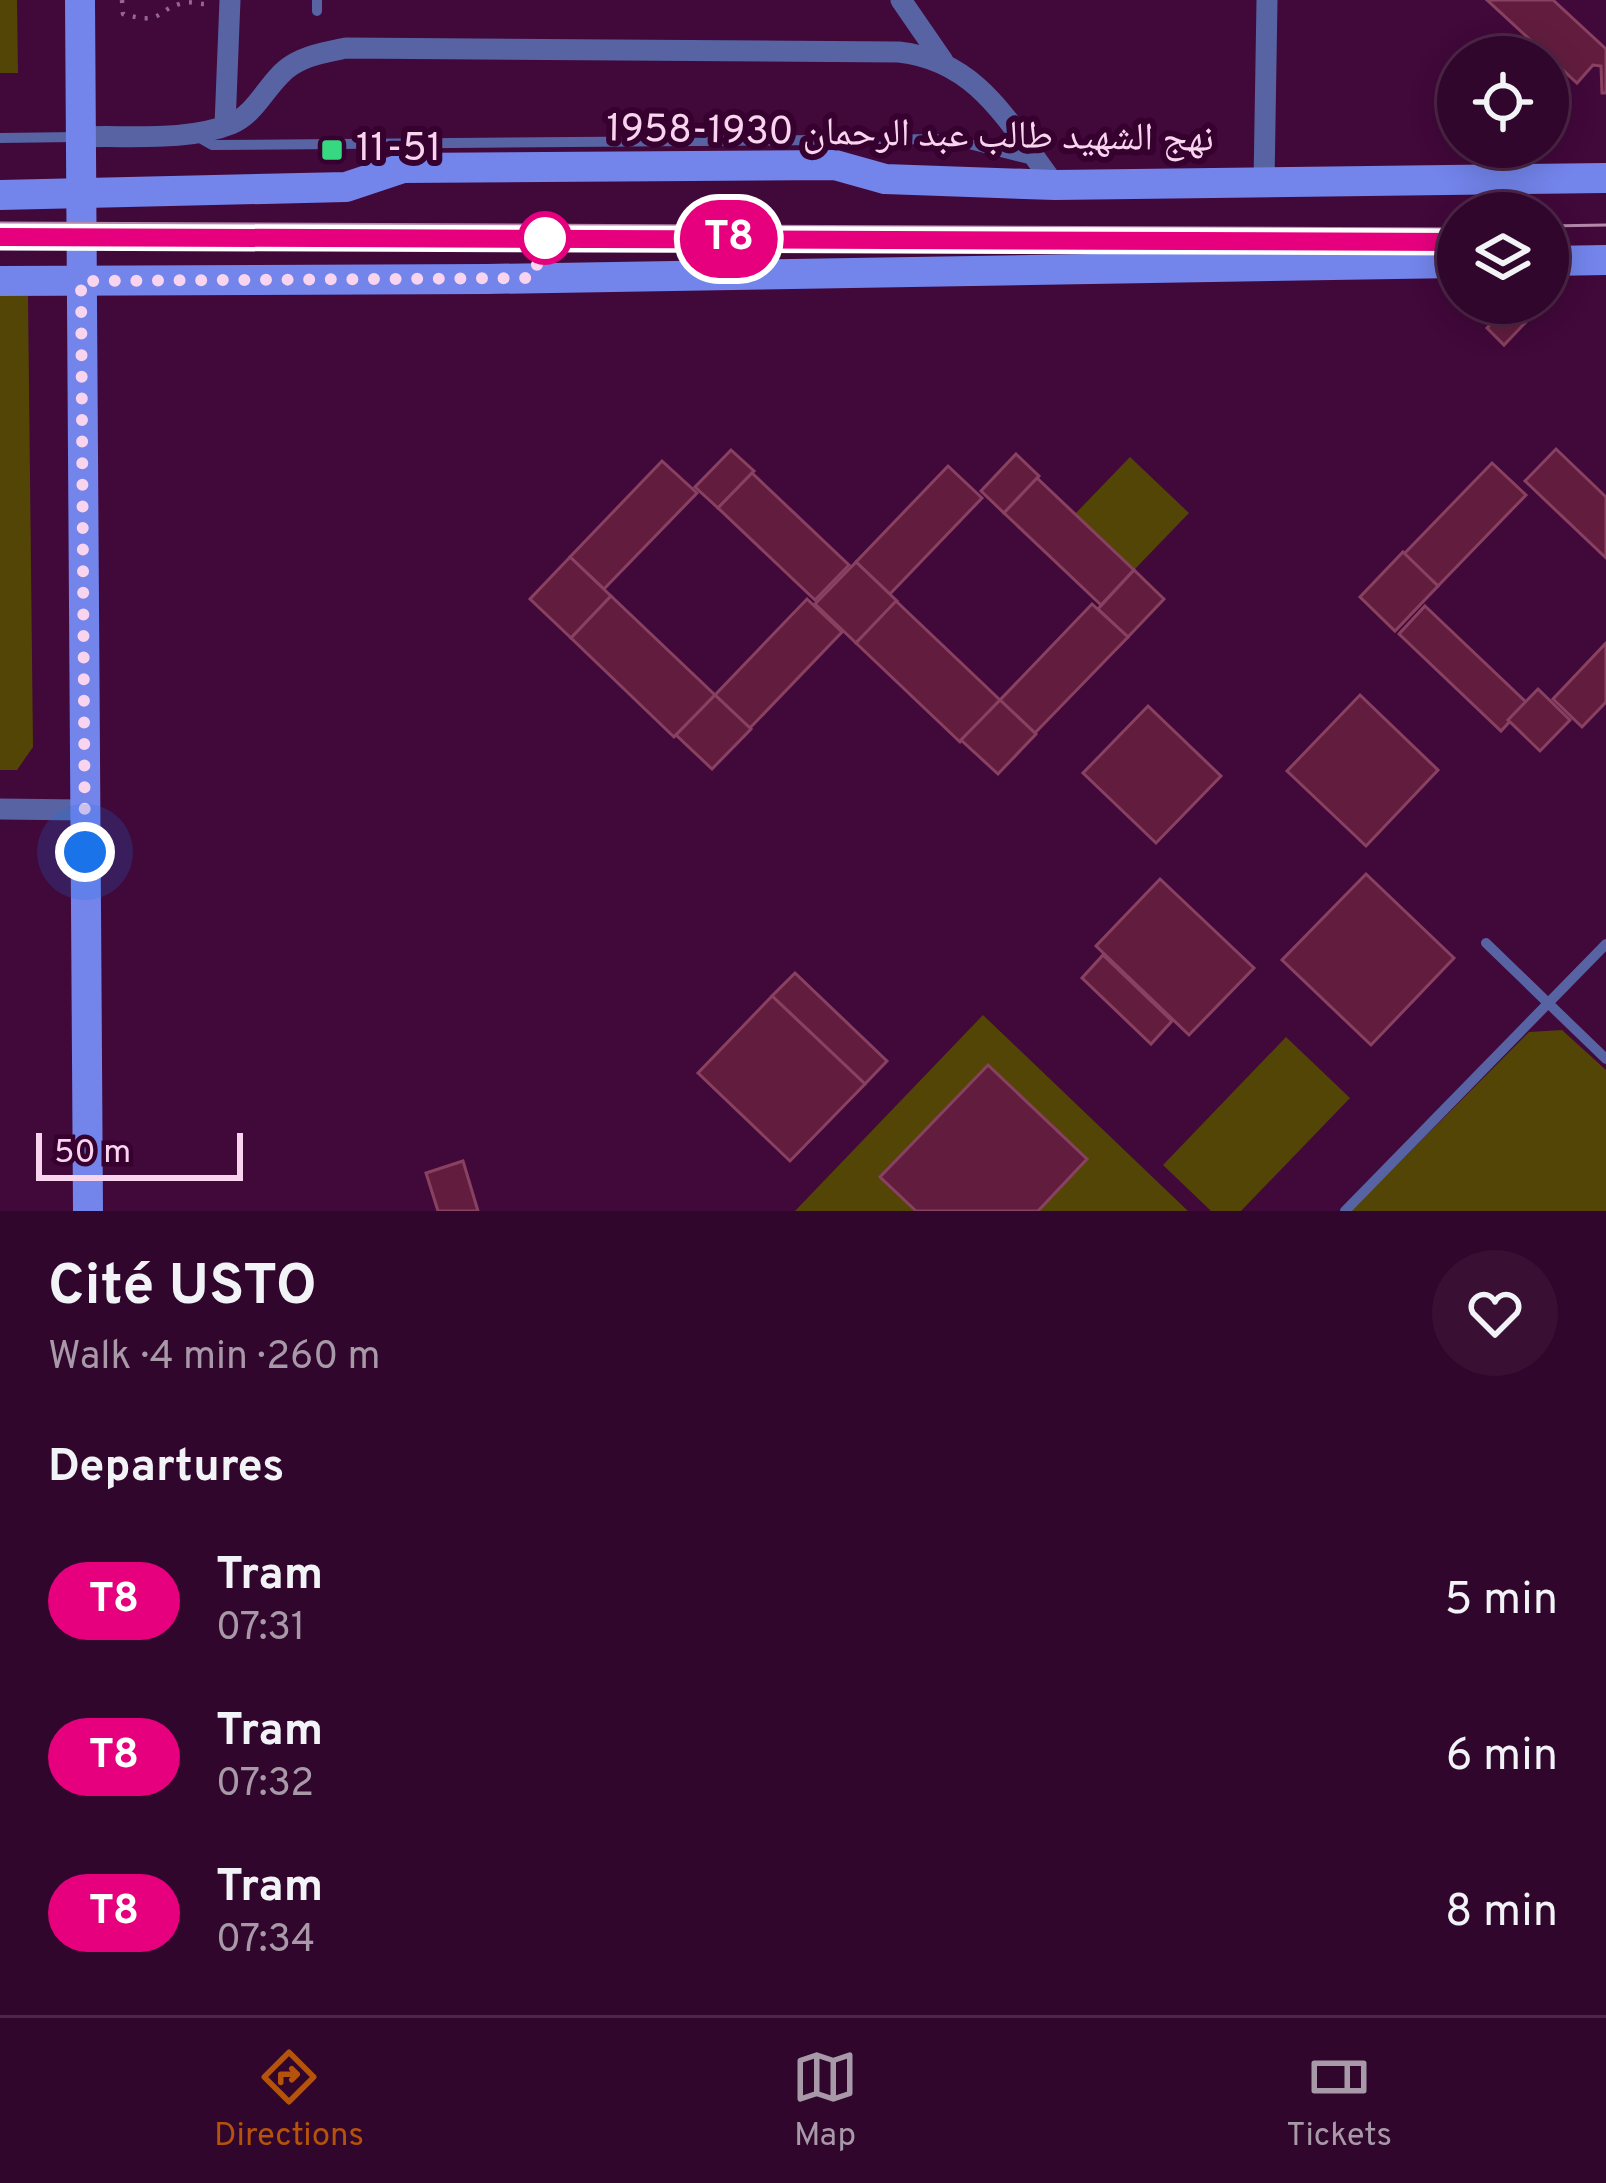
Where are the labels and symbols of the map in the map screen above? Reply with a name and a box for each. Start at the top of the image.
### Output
street label: نهج الشهيد طالب عبد الرحمان 1930-1958 [606,106,1214,166]
place label: 11-51 [356,126,441,175]
marker: 11-51 [319,137,345,163]
line badge: T8 [675,200,783,278]
unlabelled marker [520,213,570,263]
your location [55,822,115,882]
scale bar [36,1127,243,1180]

